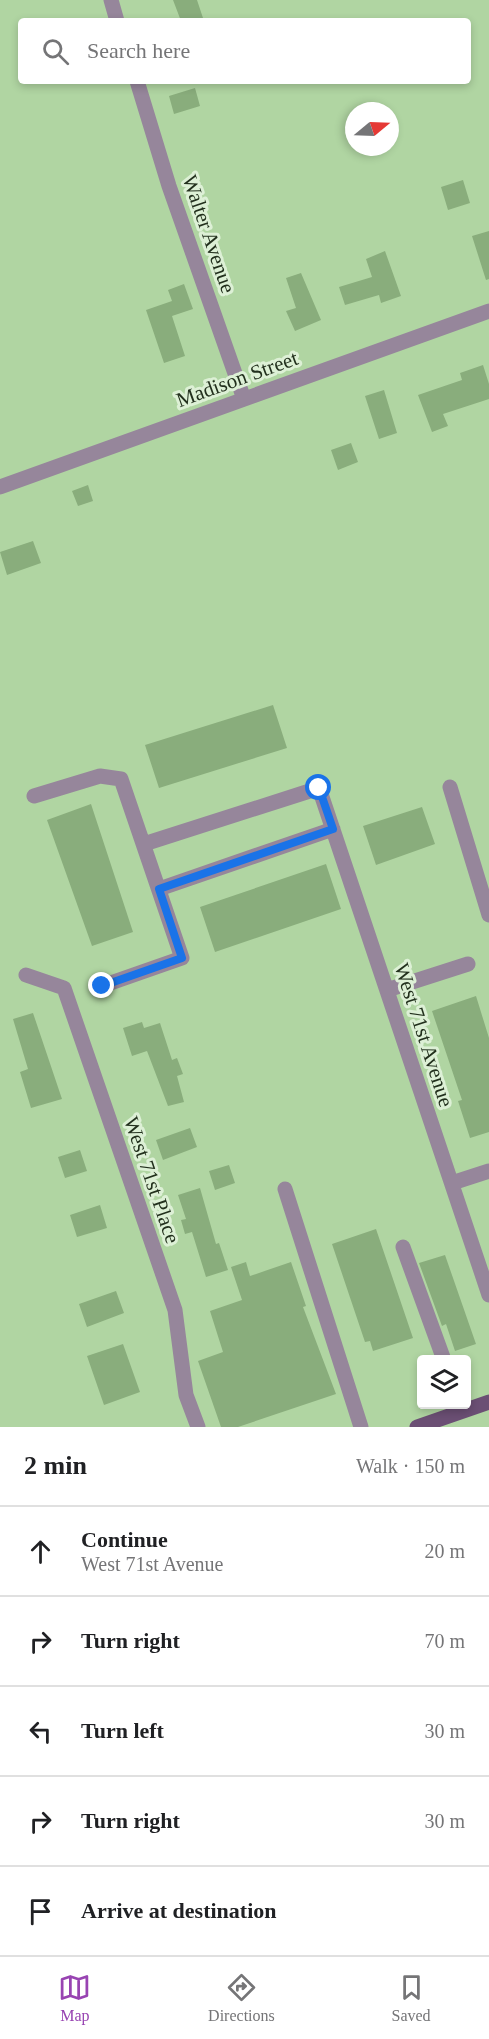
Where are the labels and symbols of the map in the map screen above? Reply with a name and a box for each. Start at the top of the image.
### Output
north arrow [345,102,399,156]
street label: Walter Avenue [178,172,240,296]
street label: Madison Street [173,346,301,412]
route start [305,774,331,800]
street label: West 71st Avenue [389,960,459,1110]
route end [88,972,114,998]
street label: West 71st Place [119,1113,185,1247]

